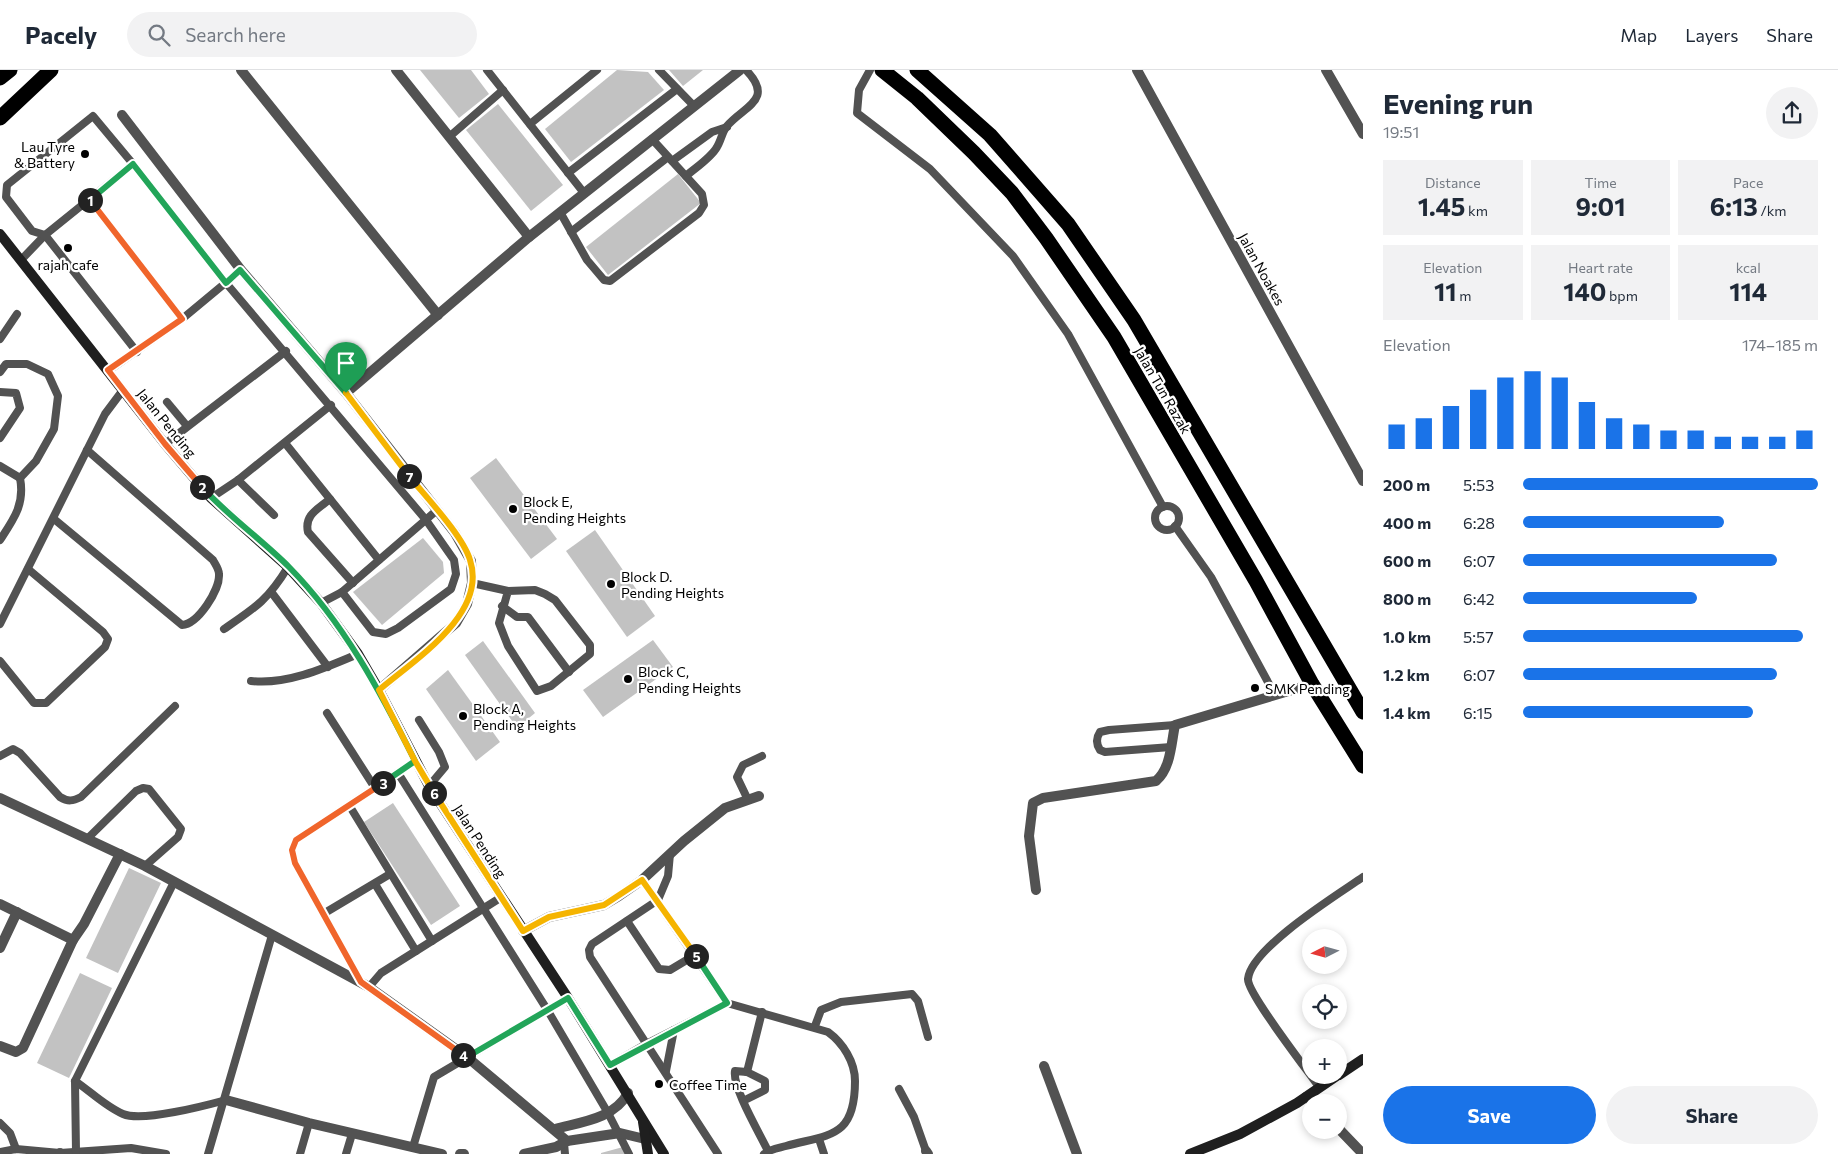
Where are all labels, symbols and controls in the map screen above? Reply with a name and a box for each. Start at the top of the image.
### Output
search box [127,12,477,57]
text: Pacely [25,20,97,49]
icon: search [145,21,173,49]
text: Search here [185,23,286,46]
text: Map [1620,24,1657,46]
text: Layers [1685,24,1738,46]
text: Share [1766,24,1813,46]
text: Evening run [1383,86,1533,120]
button: share [1766,87,1818,139]
text: 19:51 [1383,122,1419,141]
place label: Lau Tyre & Battery [14,138,75,171]
marker: Lau Tyre & Battery [79,148,91,160]
text: Distance [1425,174,1481,191]
text: Time [1584,174,1617,191]
text: Pace [1733,174,1763,191]
pin: 1 [78,188,102,212]
text: 1.45 [1418,191,1465,221]
text: 9:01 [1576,191,1625,221]
text: 6:13 [1710,191,1758,221]
text: 1 [87,192,94,209]
text: km [1465,202,1488,219]
text: /km [1758,202,1786,219]
street label: Jalan Noakes [1235,230,1289,308]
marker: rajah cafe [62,242,74,254]
place label: rajah cafe [37,256,99,273]
text: Elevation [1423,259,1482,276]
text: Heart rate [1568,259,1633,276]
text: kcal [1736,259,1761,276]
text: 11 [1434,276,1457,306]
text: 140 [1563,276,1606,306]
text: 114 [1729,276,1767,306]
text: m [1457,287,1472,304]
text: bpm [1606,287,1638,304]
text: Elevation [1383,335,1451,354]
text: 174–185 m [1742,335,1818,354]
pin [325,342,367,393]
street label: Jalan Tun Razak [1131,343,1195,437]
icon: arrive [332,349,360,377]
street label: Jalan Pending [134,385,200,461]
pin: 7 [396,464,422,488]
text: 7 [406,468,413,485]
pin: 2 [190,474,214,500]
text: 200 m [1383,475,1430,494]
text: 5:53 [1463,475,1494,494]
text: 2 [199,479,206,496]
place label: Block E, Pending Heights [523,493,626,526]
marker: Block E, Pending Heights [507,503,519,515]
text: 400 m [1383,513,1431,532]
text: 6:28 [1463,513,1495,532]
text: 600 m [1383,551,1431,570]
text: 6:07 [1463,551,1495,570]
place label: Block D. Pending Heights [621,568,724,601]
marker: Block D. Pending Heights [605,578,617,590]
text: 800 m [1383,589,1431,608]
text: 6:42 [1463,589,1495,608]
text: 1.0 km [1383,627,1431,646]
text: 5:57 [1463,627,1494,646]
place label: Block C, Pending Heights [638,663,741,696]
text: 1.2 km [1383,665,1430,684]
text: 6:07 [1463,665,1495,684]
marker: Block C, Pending Heights [622,673,634,685]
place label: SMK Pending [1265,680,1350,697]
marker: SMK Pending [1249,682,1261,694]
place label: Block A, Pending Heights [473,700,576,733]
text: 1.4 km [1383,703,1430,722]
text: 6:15 [1463,703,1493,722]
marker: Block A, Pending Heights [457,710,469,722]
pin: 3 [370,770,396,796]
text: 3 [379,775,388,792]
pin: 6 [422,780,446,806]
text: 6 [430,785,439,802]
street label: Jalan Pending [450,801,510,881]
north arrow [1302,929,1348,974]
map controls [1302,929,1347,1139]
pin: 5 [684,944,708,968]
text: 5 [692,948,701,965]
button: locate [1302,984,1347,1029]
button: + [1302,1039,1347,1084]
pin: 4 [450,1042,476,1068]
text: 4 [459,1047,468,1064]
place label: Coffee Time [669,1076,747,1093]
marker: Coffee Time [653,1078,665,1090]
button: Save [1383,1086,1596,1144]
button: Share [1606,1086,1818,1144]
button: − [1302,1094,1347,1139]

